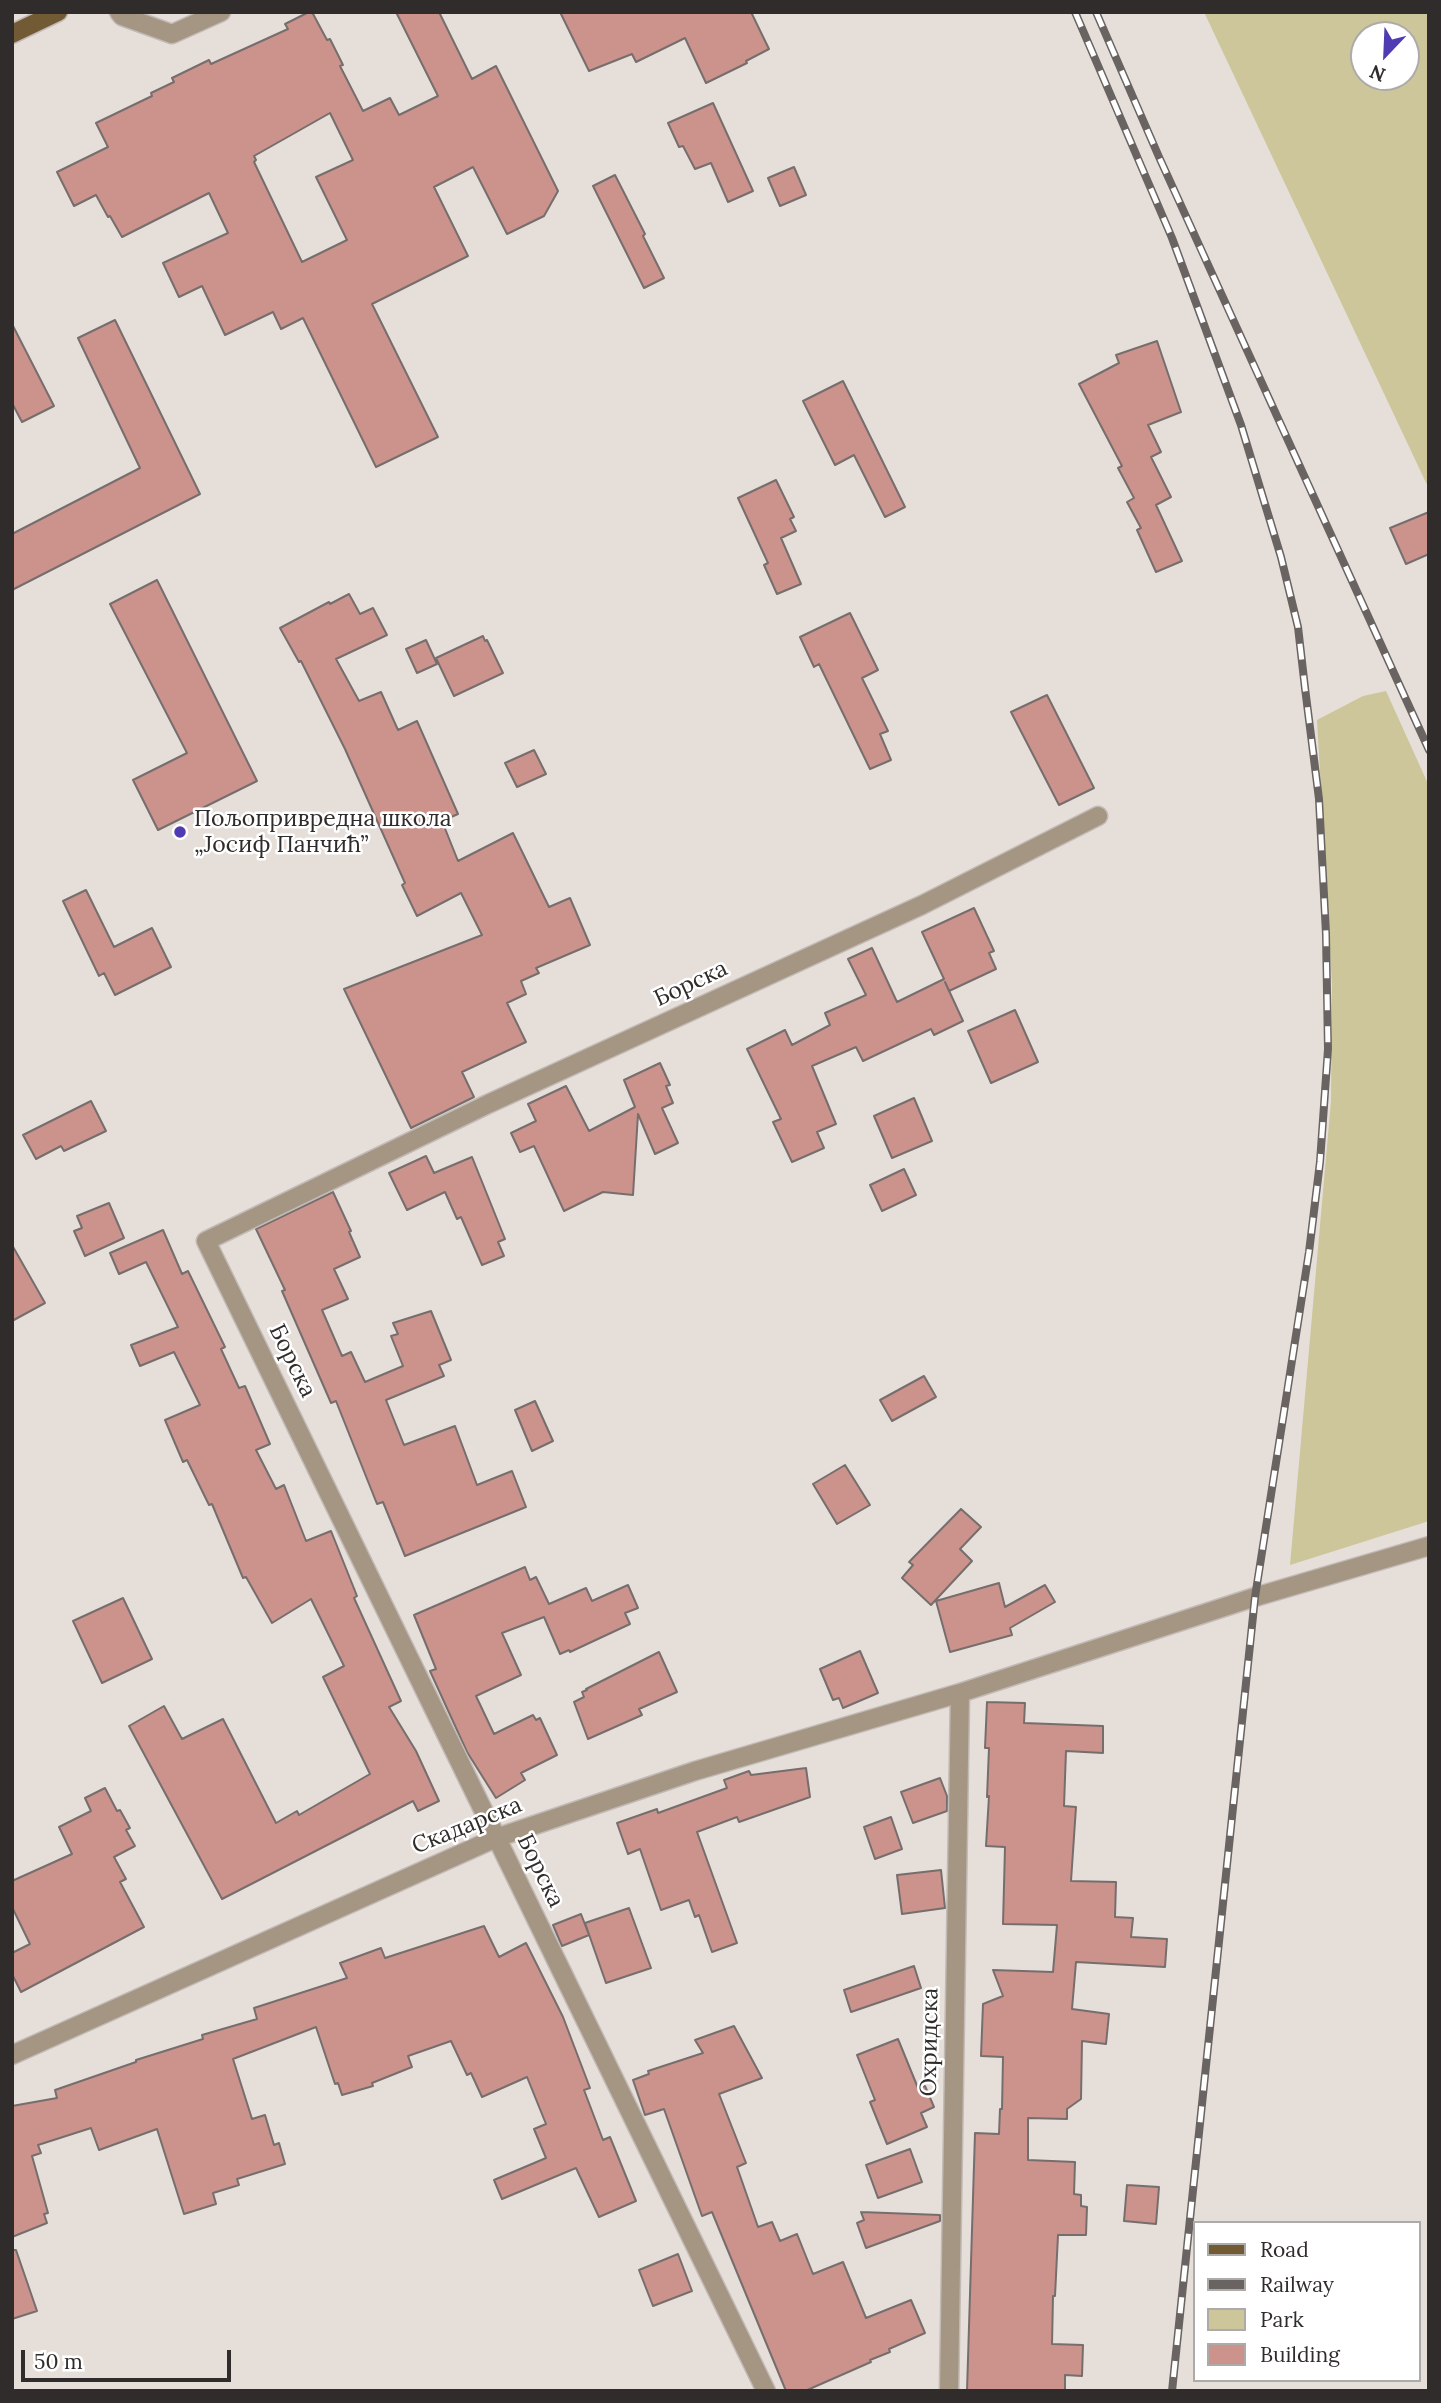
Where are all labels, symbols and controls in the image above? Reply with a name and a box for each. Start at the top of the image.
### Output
north arrow [1350,21,1420,91]
text: N [1366,60,1389,87]
place label: Пољопривредна школа „Јосиф Панчић” [194,805,452,859]
marker: Пољопривредна школа „Јосиф Панчић” [172,824,188,840]
street label: Борска [650,955,732,1013]
street label: Борска [263,1320,321,1402]
street label: Скадарска [408,1791,526,1861]
street label: Борска [511,1830,569,1912]
street label: Охридска [915,1987,945,2097]
legend [1192,2221,1420,2382]
text: Road [1260,2236,1309,2263]
text: Railway [1260,2271,1334,2298]
text: Park [1260,2306,1304,2333]
scale bar [24,2336,234,2380]
text: Building [1260,2341,1340,2368]
text: 50 m [34,2348,83,2375]

